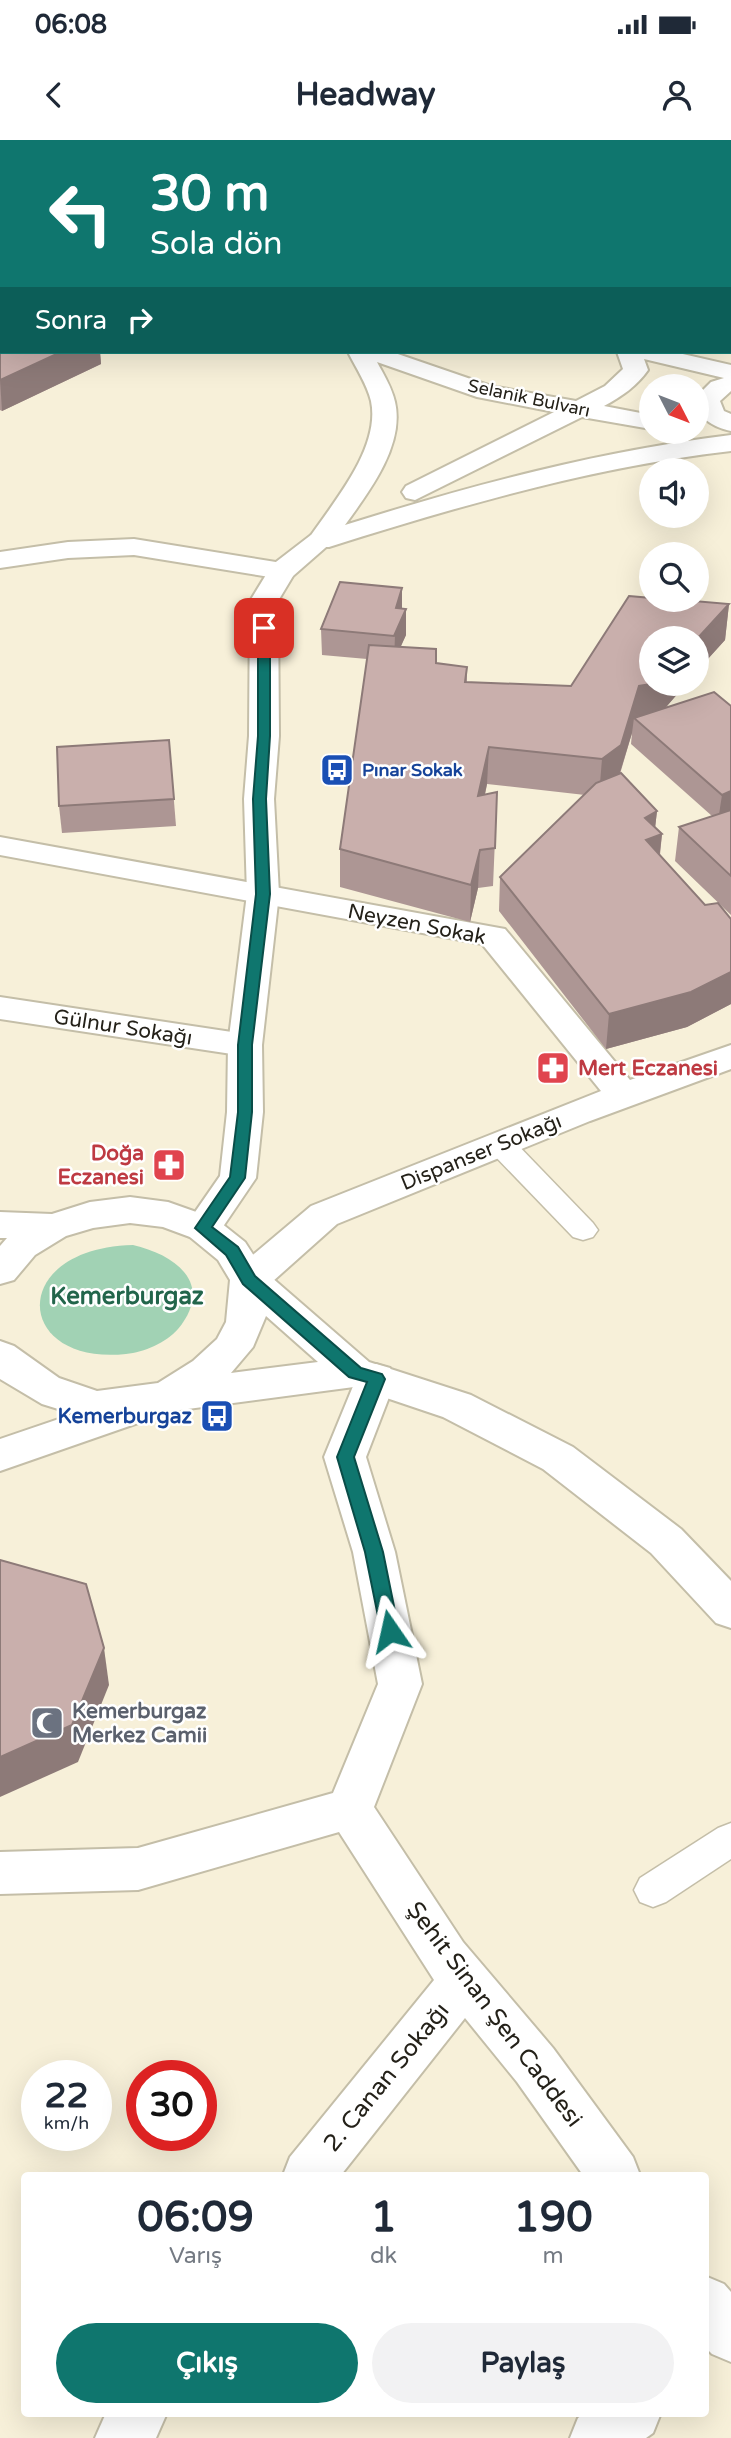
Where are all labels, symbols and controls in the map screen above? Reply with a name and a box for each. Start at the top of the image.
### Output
text: 06:08 [35,9,107,40]
icon: back [35,76,73,114]
text: Headway [295,76,436,114]
icon: person [658,76,696,114]
text: 30 m [150,165,269,224]
icon: left [35,168,126,259]
text: Sola dön [150,225,283,263]
icon: right [121,301,159,339]
text: Sonra [35,305,107,336]
street label: Selanik Bulvarı [466,374,592,422]
north arrow [639,374,709,444]
map controls [639,374,709,696]
button: sound [639,458,709,528]
button: search [639,542,709,612]
pin [234,598,294,658]
icon: arrive [245,609,283,647]
button: layers [639,626,709,696]
bus stop icon: Pınar Sokak [318,751,356,789]
place label: Pınar Sokak [362,759,463,781]
street label: Neyzen Sokak [346,899,488,950]
street label: Gülnur Sokağı [52,1004,194,1051]
pharmacy icon: Mert Eczanesi [534,1049,572,1087]
place label: Mert Eczanesi [578,1056,718,1081]
street label: Dispanser Sokağı [397,1109,565,1196]
place label: Doğa Eczanesi [57,1141,144,1190]
pharmacy icon: Doğa Eczanesi [150,1146,188,1184]
district label: Kemerburgaz [50,1282,204,1311]
bus stop icon: Kemerburgaz [198,1397,236,1435]
place label: Kemerburgaz [58,1404,193,1429]
position arrow [353,1594,427,1668]
place label: Kemerburgaz Merkez Camii [72,1699,207,1748]
mosque icon: Kemerburgaz Merkez Camii [28,1704,66,1742]
street label: Şehit Sinan Şen Caddesi [400,1896,589,2133]
street label: 2. Canan Sokağı [317,1997,455,2158]
speed limit sign: 30 [126,2060,217,2151]
text: 22 [45,2075,88,2117]
text: km/h [44,2112,89,2134]
text: 06:09 [137,2192,254,2243]
text: 1 [370,2192,397,2243]
text: 190 [513,2192,593,2243]
text: Varış [169,2242,222,2270]
text: dk [370,2242,397,2270]
text: m [542,2242,564,2270]
button: Çıkış [56,2323,358,2403]
button: Paylaş [372,2323,674,2403]

